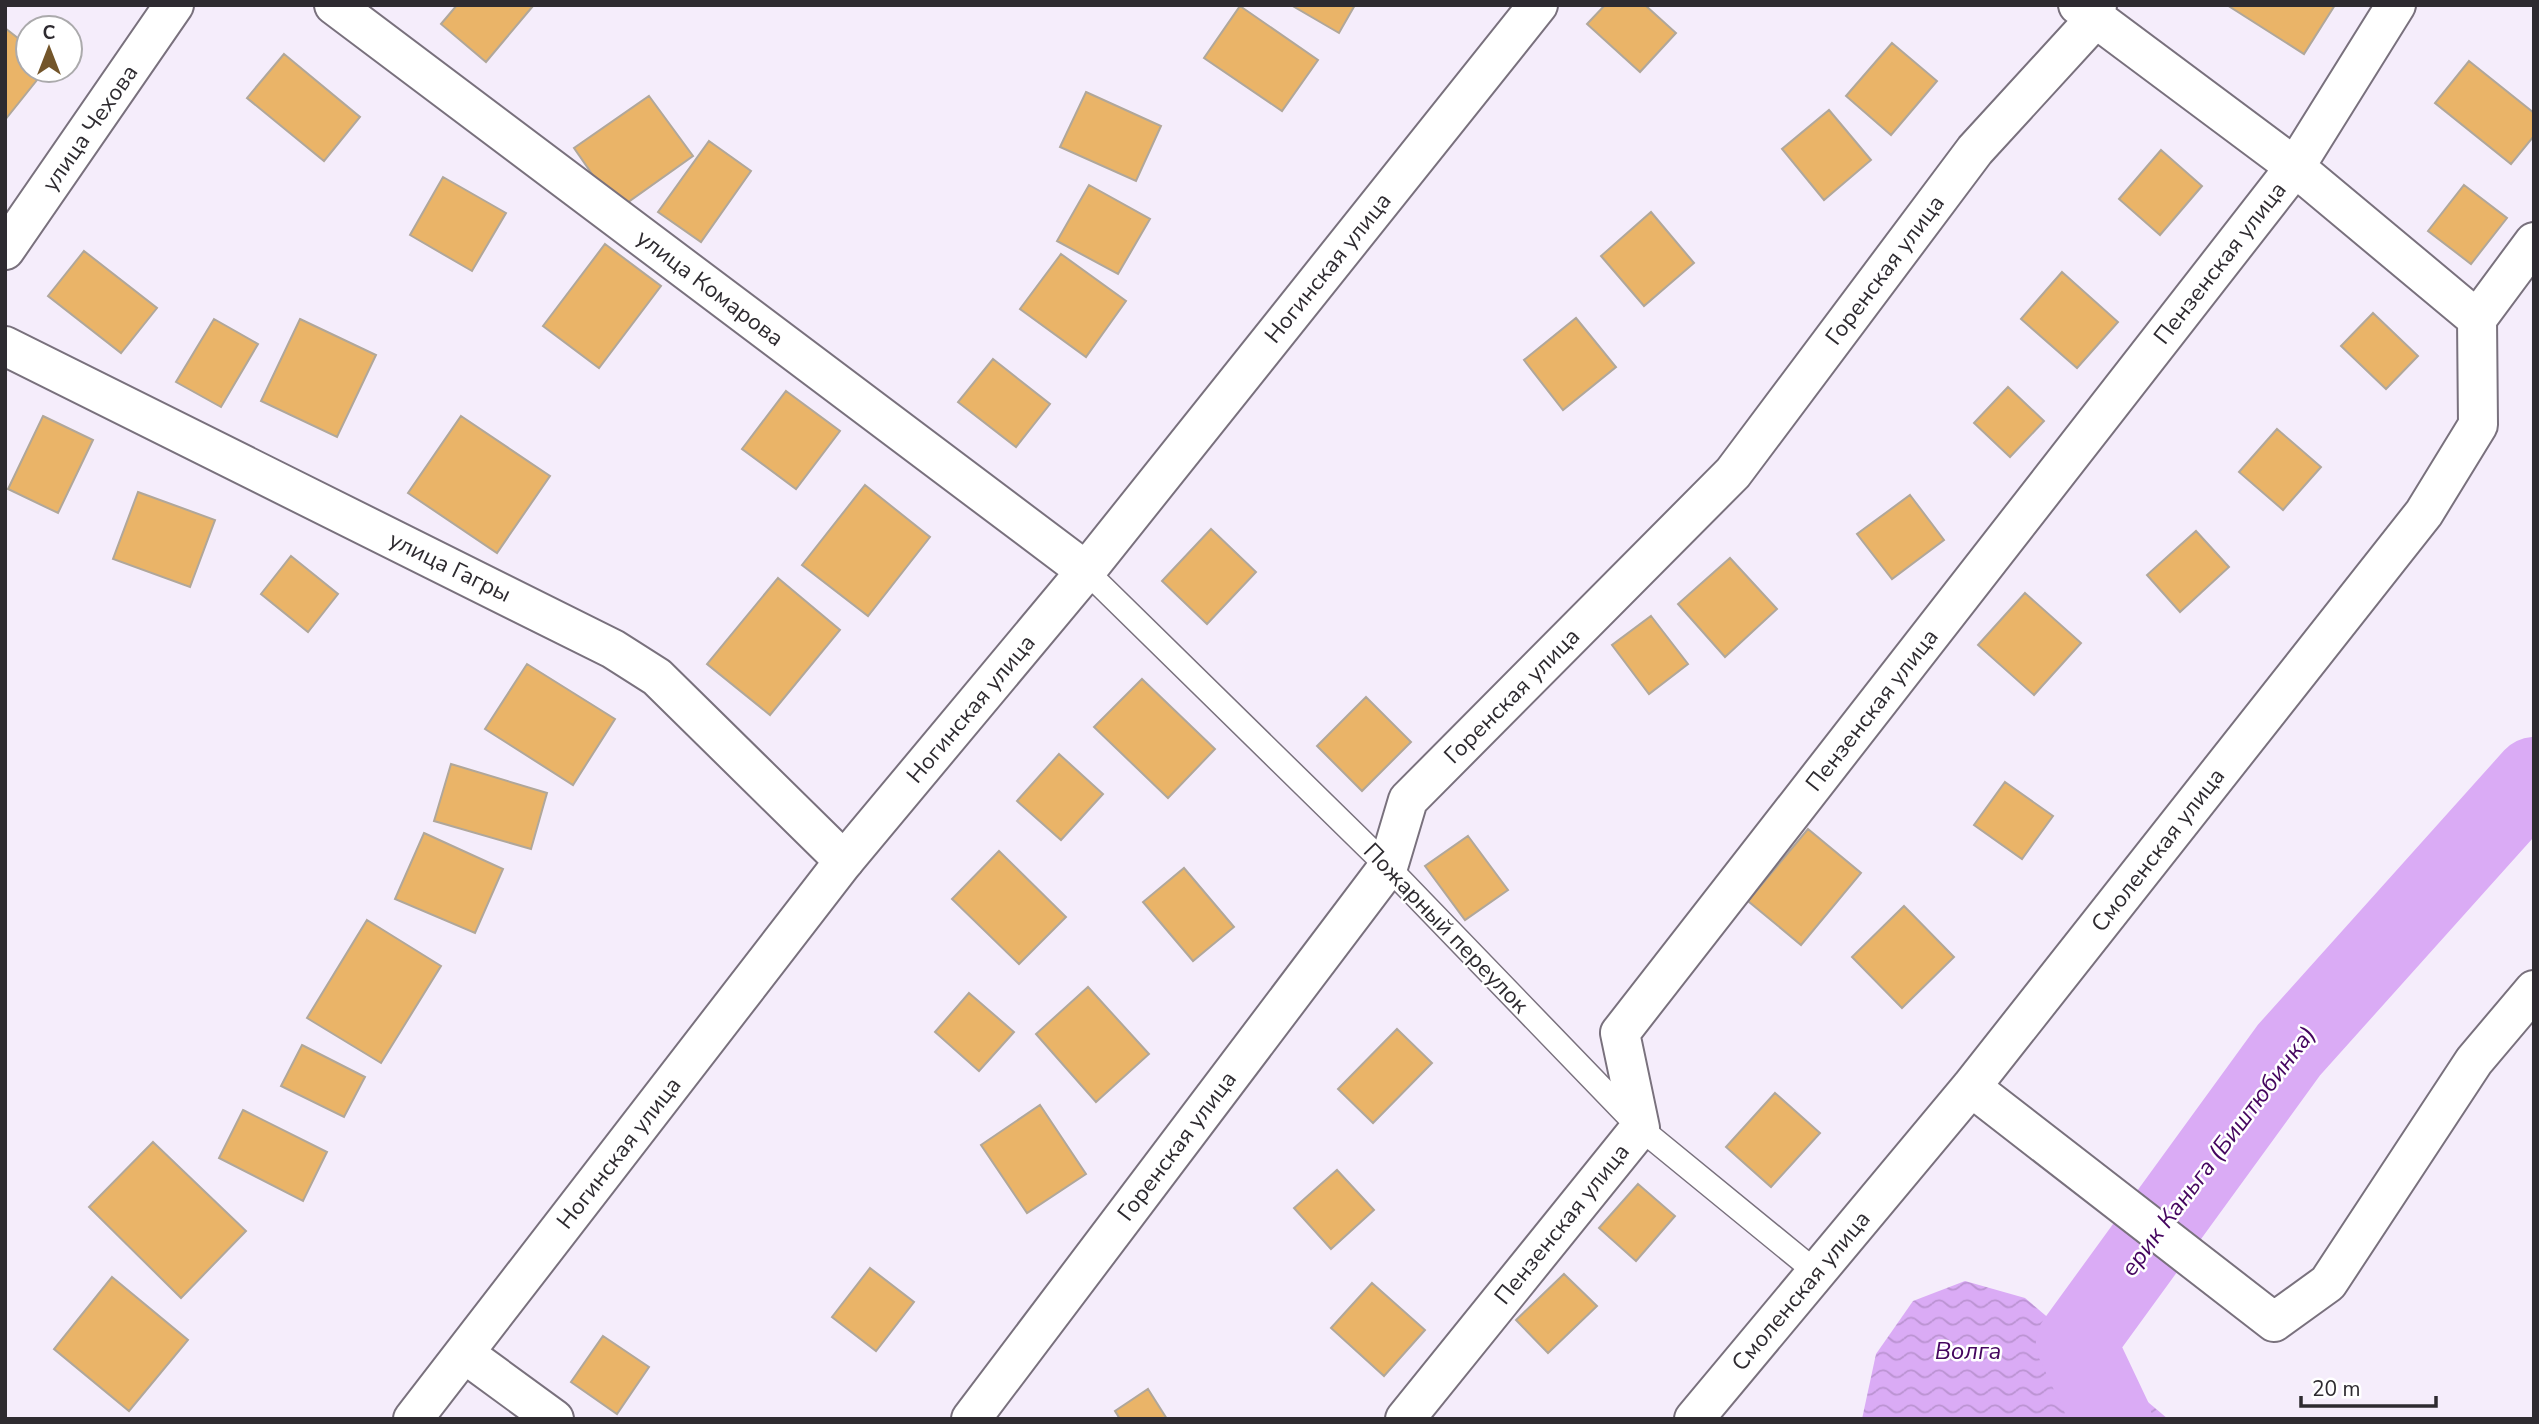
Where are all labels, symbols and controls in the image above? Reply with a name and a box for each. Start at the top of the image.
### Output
north arrow [14,14,84,84]
text: С [43,20,56,46]
street label: улица Чехова [35,59,145,197]
street label: Пензенская улица [2147,175,2293,351]
street label: Ногинская улица [1258,186,1398,350]
street label: Горенская улица [1818,189,1952,351]
street label: улица Комарова [630,222,790,354]
street label: улица Гагры [384,524,516,610]
street label: Горенская улица [1437,621,1587,771]
street label: Пензенская улица [1799,622,1945,798]
street label: Ногинская улица [900,628,1042,790]
street label: Смоленская улица [2084,761,2232,939]
street label: Пожарный переулок [1356,836,1536,1021]
water label: ерик Каньга (Биштюбинка) [2113,1019,2323,1283]
street label: Горенская улица [1110,1065,1244,1227]
street label: Ногинская улица [550,1070,688,1236]
street label: Пензенская улица [1487,1137,1637,1311]
street label: Смоленская улица [1725,1204,1877,1378]
water label: Волга [1935,1335,2001,1367]
scale bar [2301,1364,2436,1408]
text: 20 m [2312,1375,2361,1403]

